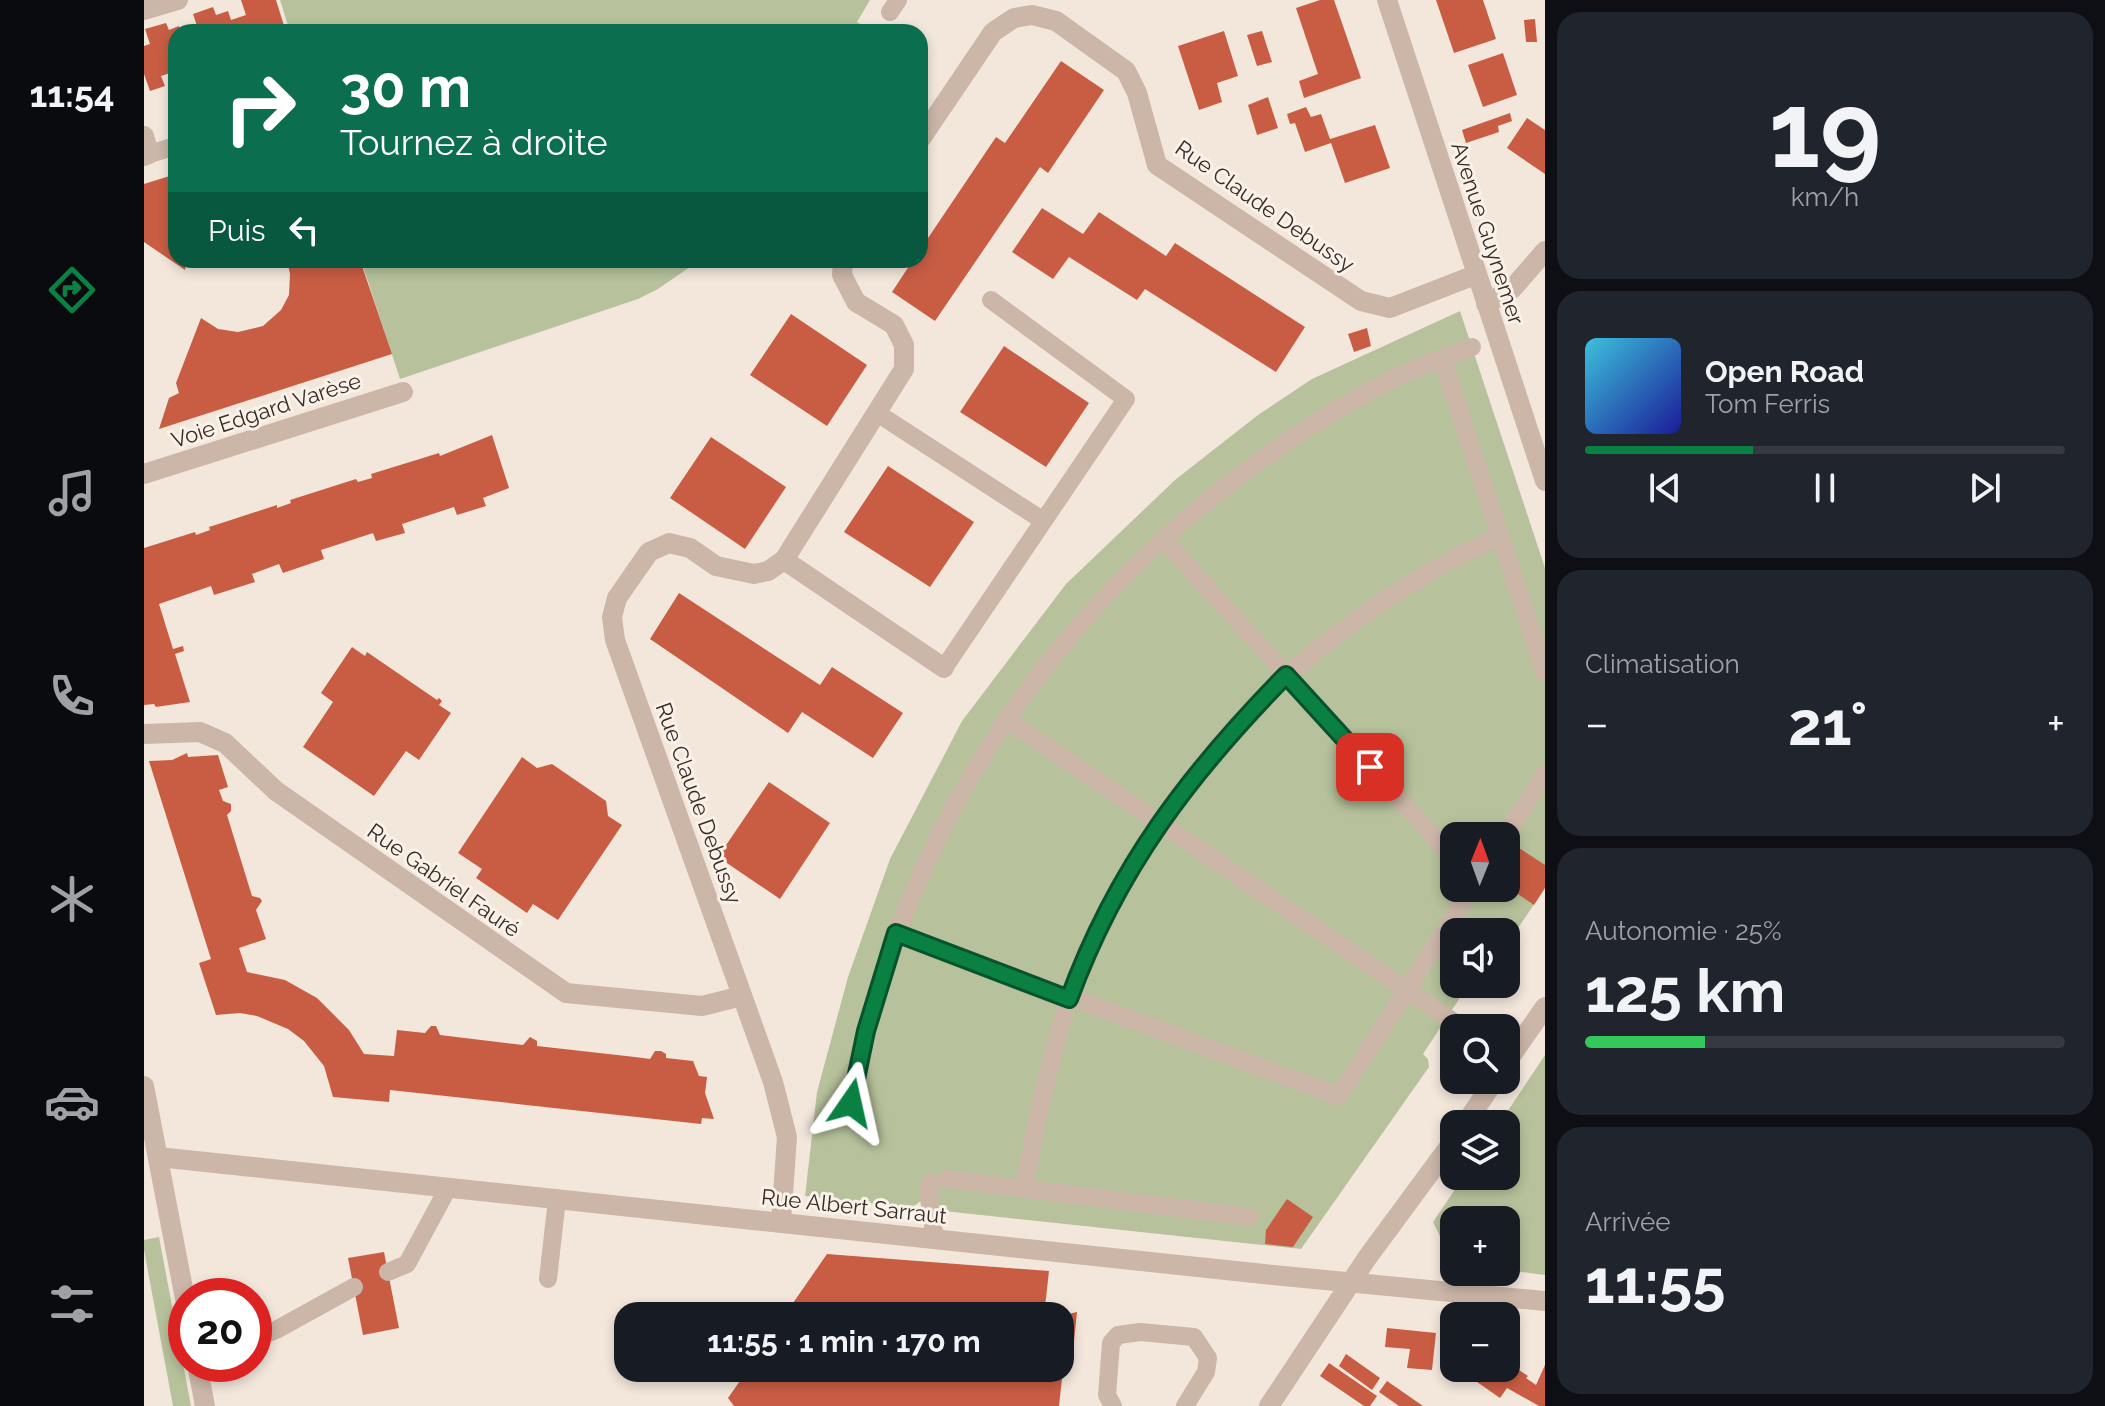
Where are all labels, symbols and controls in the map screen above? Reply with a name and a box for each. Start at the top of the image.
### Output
text: 30 m [340,54,471,120]
icon: right [208,56,312,160]
text: 19 [1769,69,1881,191]
text: 11:54 [30,73,114,115]
text: Tournez à droite [340,121,608,163]
street label: Rue Claude Debussy [1171,134,1359,278]
street label: Avenue Guynemer [1446,139,1530,328]
text: km/h [1791,182,1859,212]
icon: left [282,208,326,252]
text: Puis [208,213,266,248]
icon: directions [44,262,100,318]
text: Open Road [1705,354,1864,389]
street label: Voie Edgard Varèse [168,367,364,453]
text: Tom Ferris [1705,389,1830,419]
icon: music [44,465,100,521]
icon: previous [1643,466,1687,510]
icon: pause [1803,466,1847,510]
icon: next [1963,466,2007,510]
text: Climatisation [1585,649,1740,679]
icon: phone [44,668,100,724]
text: 21° [1788,689,1867,759]
text: − [1585,698,1609,749]
text: + [2047,698,2065,749]
street label: Rue Claude Debussy [650,699,748,907]
pin [1336,733,1404,801]
icon: arrive [1348,745,1392,789]
street label: Rue Gabriel Fauré [363,818,525,942]
north arrow [1440,822,1520,902]
map controls [1440,822,1520,1382]
icon: climate [44,871,100,927]
text: Autonomie · 25% [1585,916,1782,946]
button: sound [1440,918,1520,998]
text: 125 km [1585,956,1785,1026]
button: search [1440,1014,1520,1094]
position arrow [809,1061,893,1145]
icon: car [44,1074,100,1130]
button: layers [1440,1110,1520,1190]
street label: Rue Albert Sarraut [760,1183,949,1229]
button: + [1440,1206,1520,1286]
text: Arrivée [1585,1207,1670,1237]
text: 11:55 [1585,1247,1726,1317]
icon: filters [44,1276,100,1332]
speed limit sign: 20 [168,1278,272,1382]
button: − [1440,1302,1520,1382]
text: 11:55 · 1 min · 170 m [707,1324,981,1359]

